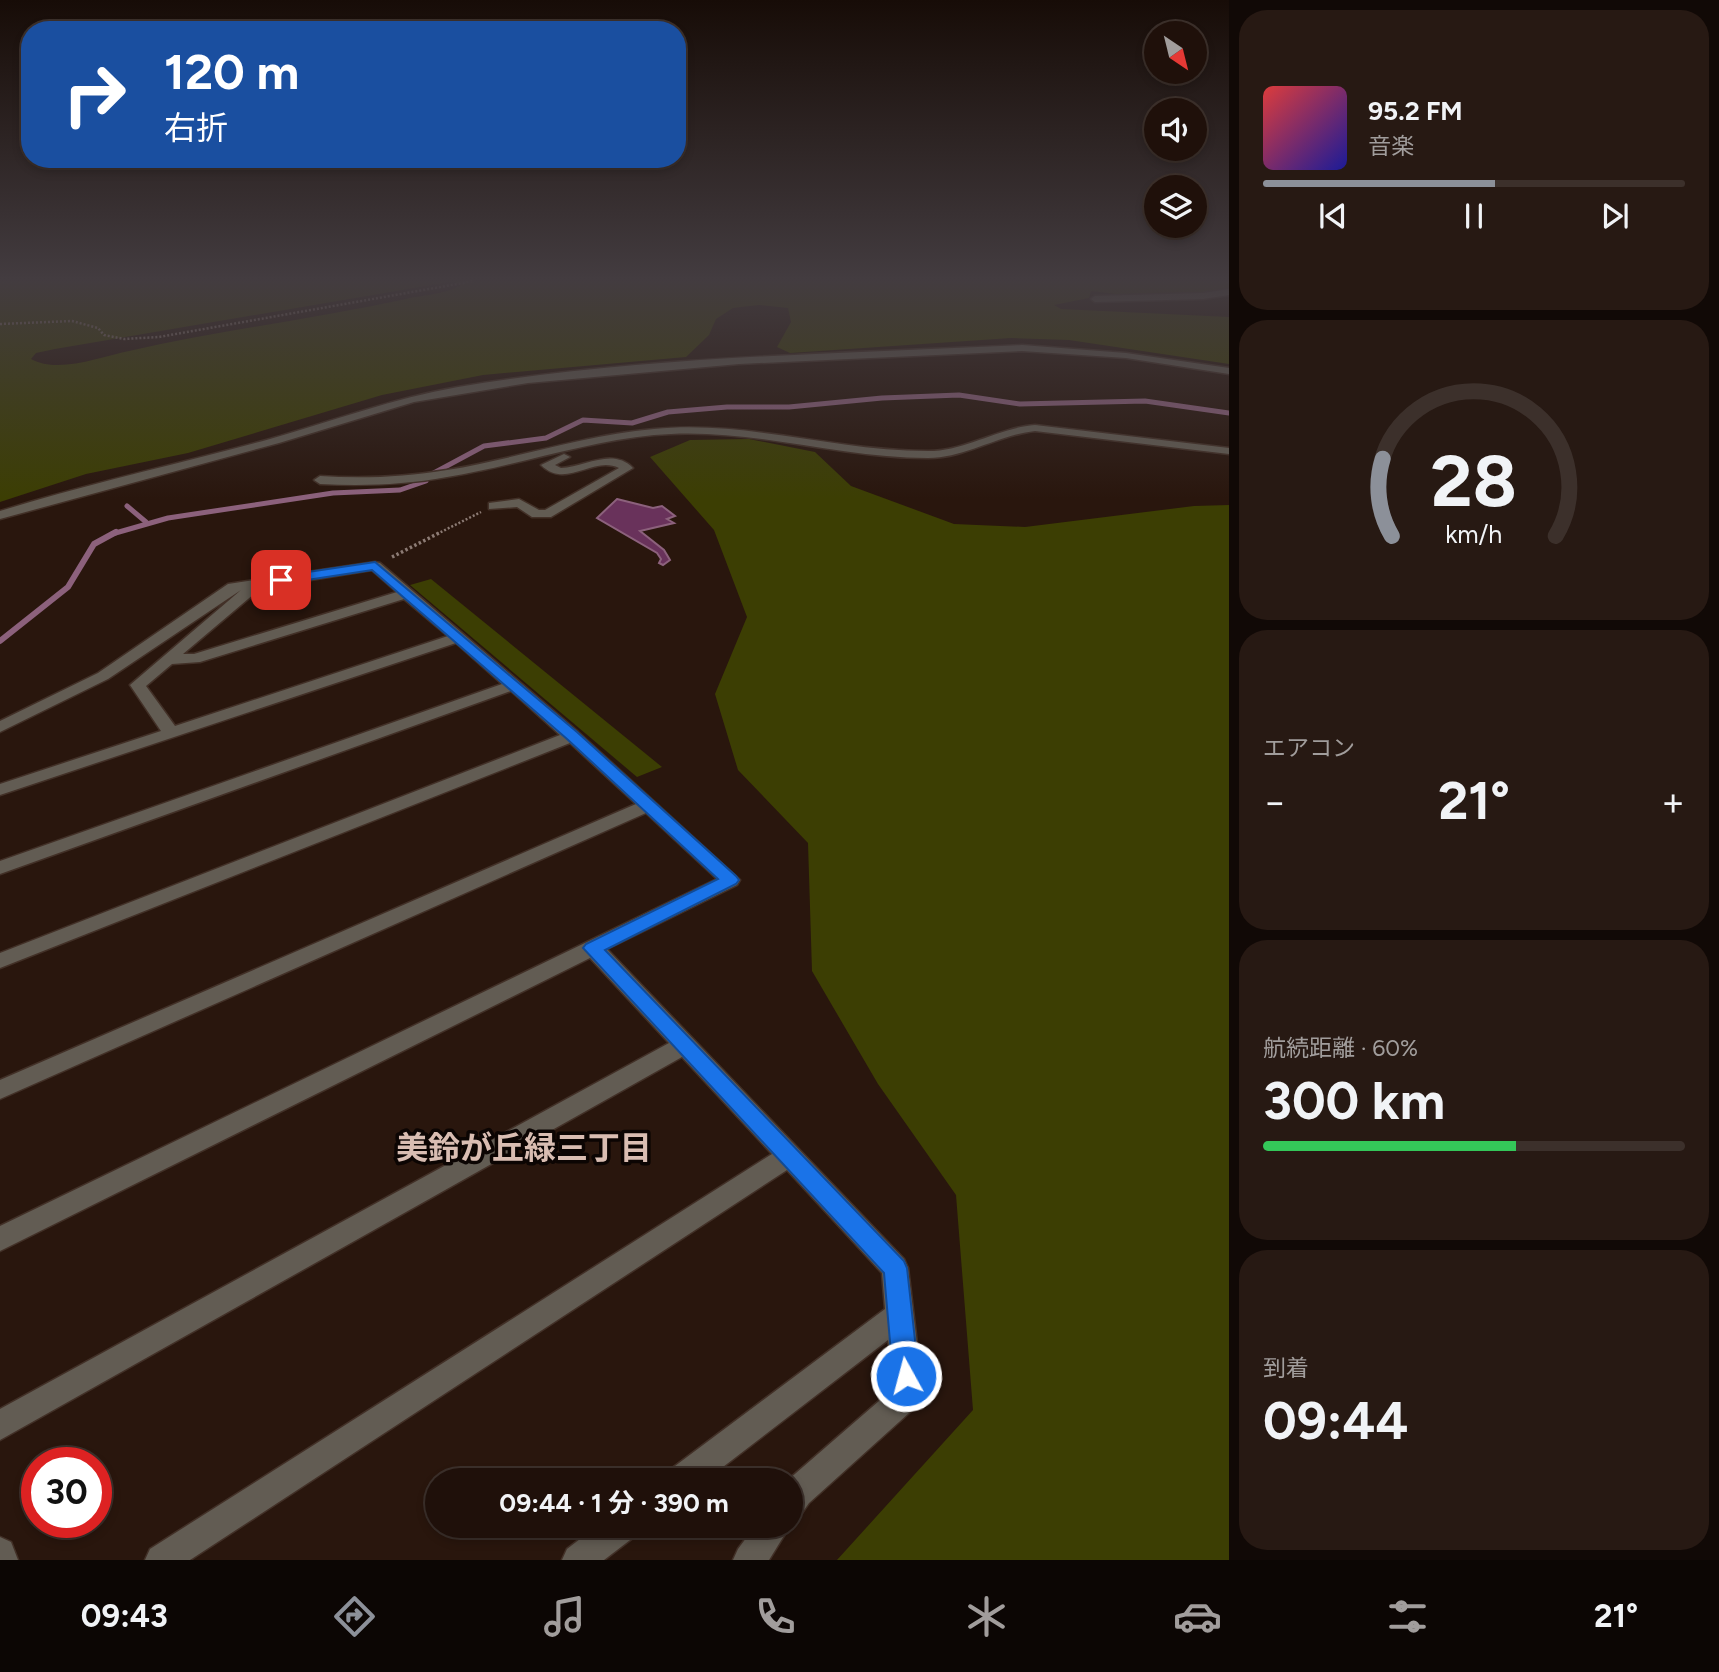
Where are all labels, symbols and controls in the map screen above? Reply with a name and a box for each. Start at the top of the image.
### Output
north arrow [1144,21,1208,84]
map controls [1144,21,1207,238]
text: 120 m [164,42,299,101]
icon: right [49,49,140,140]
text: 95.2 FM [1368,95,1463,127]
button: sound [1144,98,1207,161]
text: 右折 [164,109,228,147]
text: 音楽 [1368,132,1414,160]
button: layers [1144,175,1207,238]
icon: previous [1314,197,1352,235]
icon: pause [1455,197,1493,235]
icon: next [1596,197,1634,235]
text: 28 [1431,437,1517,524]
text: km/h [1445,519,1503,549]
pin [251,550,311,610]
icon: arrive [262,561,300,599]
text: エアコン [1263,734,1355,762]
text: 21° [1438,770,1510,832]
text: − [1263,779,1287,825]
text: + [1661,779,1685,825]
text: 航続距離 · 60% [1263,1034,1418,1062]
text: 300 km [1263,1070,1445,1132]
district label: 美鈴が丘緑三丁目 [396,1129,652,1167]
position arrow [869,1339,943,1413]
text: 到着 [1263,1354,1309,1382]
text: 09:44 [1263,1390,1408,1452]
speed limit sign: 30 [21,1447,112,1538]
text: 09:44 · 1 分 · 390 m [499,1487,729,1519]
icon: directions [330,1592,379,1641]
icon: music [540,1592,589,1641]
icon: phone [751,1592,800,1641]
icon: climate [962,1592,1011,1641]
icon: car [1173,1592,1222,1641]
icon: filters [1383,1592,1432,1641]
text: 09:43 [81,1597,168,1635]
text: 21° [1594,1597,1638,1635]

